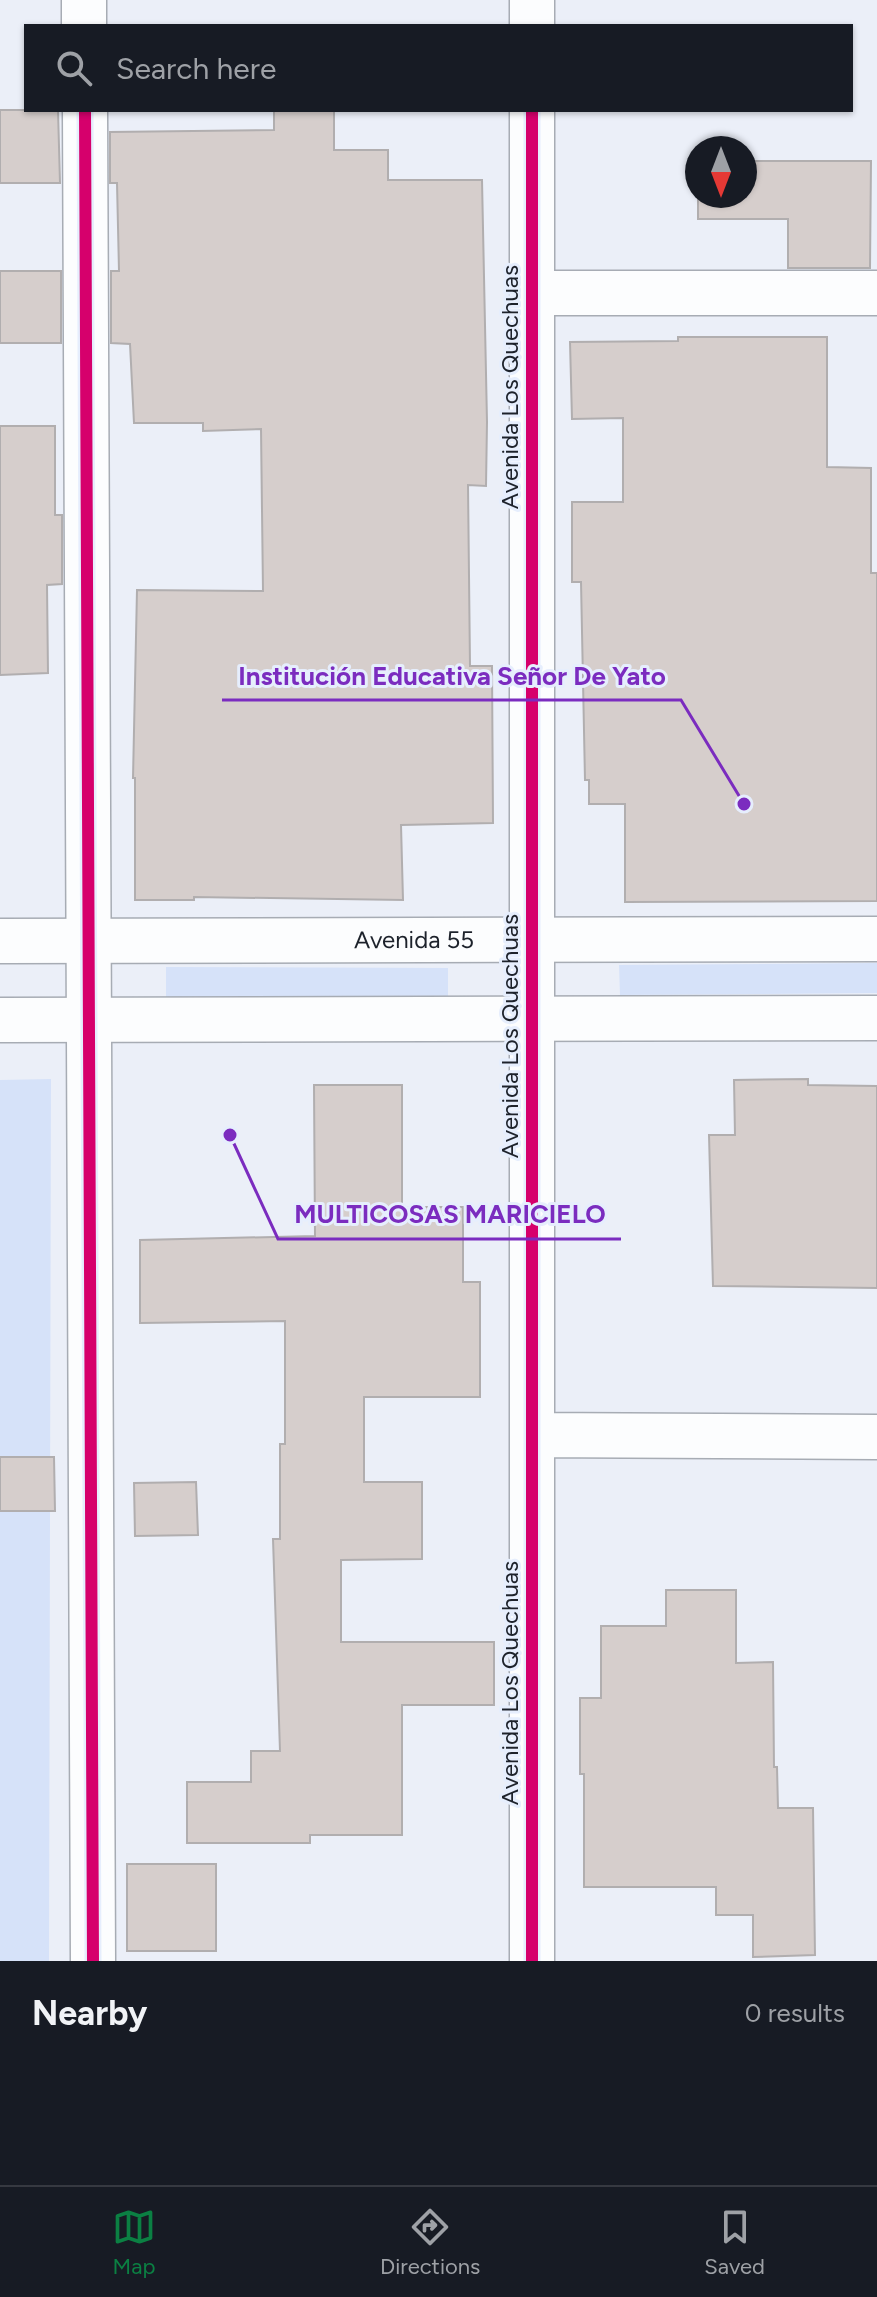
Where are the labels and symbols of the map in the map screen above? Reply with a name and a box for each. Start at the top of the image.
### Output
north arrow [685,136,757,208]
street label: Avenida Los Quechuas [495,265,524,509]
callout: Institución Educativa Señor De Yato [222,650,681,700]
text: Institución Educativa Señor De Yato [238,660,666,692]
street label: Avenida Los Quechuas [495,914,524,1158]
street label: Avenida 55 [354,925,474,954]
callout: MULTICOSAS MARICIELO [278,1189,621,1239]
text: MULTICOSAS MARICIELO [294,1198,606,1230]
street label: Avenida Los Quechuas [495,1561,524,1805]

